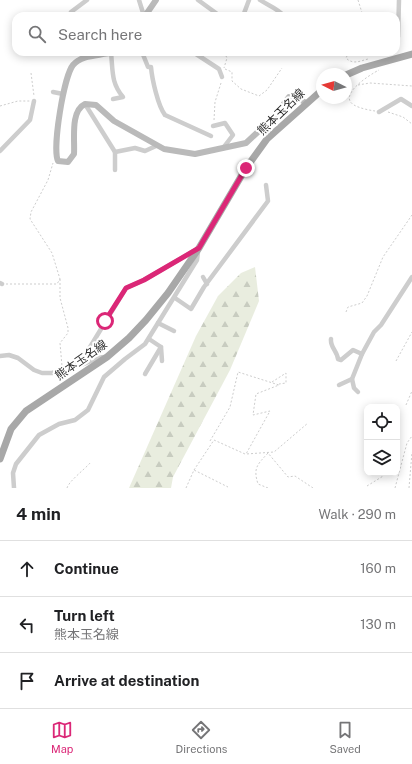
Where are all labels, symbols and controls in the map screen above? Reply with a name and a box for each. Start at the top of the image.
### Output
search box [12,12,400,56]
icon: search [26,23,48,45]
text: Search here [58,26,142,43]
north arrow [316,68,352,104]
street label: 熊本玉名線 [255,86,307,138]
route end [237,159,255,177]
route start [96,312,114,330]
street label: 熊本玉名線 [52,337,110,383]
map controls [364,404,400,476]
button: locate [364,404,400,440]
button: layers [364,440,400,476]
text: 4 min [16,504,61,524]
text: Walk · 290 m [318,507,396,522]
icon: ahead [16,558,38,580]
text: Continue [54,560,119,577]
text: 160 m [360,561,396,576]
text: Turn left [54,607,115,624]
icon: left [16,614,38,636]
text: 130 m [360,617,396,632]
text: 熊本玉名線 [54,627,119,642]
icon: arrive [16,670,38,692]
text: Arrive at destination [54,672,199,689]
tab: Map [51,719,73,755]
tab: Directions [176,719,227,755]
tab: Saved [329,719,361,755]

